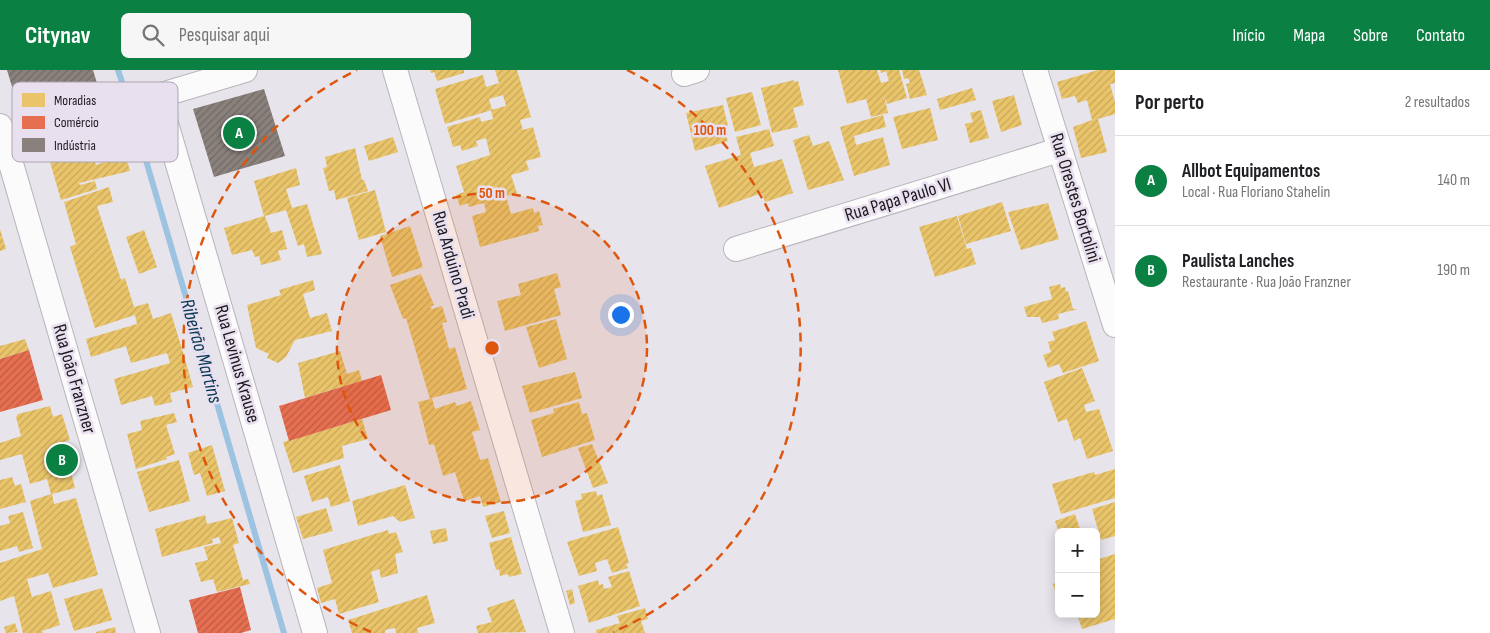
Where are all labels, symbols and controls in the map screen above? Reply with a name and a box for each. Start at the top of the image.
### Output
search box [121,13,471,58]
text: Citynav [25,21,91,50]
icon: search [139,21,167,49]
text: Pesquisar aqui [179,24,270,47]
text: Início [1233,25,1265,46]
text: Mapa [1293,25,1325,46]
text: Sobre [1353,25,1388,46]
text: Contato [1416,25,1465,46]
legend [12,82,178,162]
text: Por perto [1135,90,1204,115]
text: Moradias [54,92,96,109]
text: 2 resultados [1405,93,1470,112]
text: Comércio [54,114,99,131]
pin: A [223,114,255,152]
text: 100 m [694,121,726,140]
street label: Rua Orestes Bortolini [1044,131,1106,265]
text: Indústria [54,137,96,154]
text: Allbot Equipamentos [1182,160,1320,183]
text: A [1147,171,1155,190]
text: 140 m [1438,171,1470,190]
street label: Rua Papa Paulo VI [842,173,954,227]
text: Local · Rua Floriano Stahelin [1182,183,1330,202]
text: 50 m [479,184,505,203]
street label: Rua Arduino Pradi [427,208,479,322]
text: Paulista Lanches [1182,250,1294,273]
text: B [1147,261,1155,280]
text: 190 m [1437,261,1470,280]
text: Restaurante · Rua João Franzner [1182,273,1351,292]
water label: Ribeirão Martins [175,296,227,406]
street label: Rua Levinus Krause [209,302,265,426]
your location [608,302,634,328]
street label: Rua João Franzner [47,322,101,437]
centre of rings [483,339,501,357]
pin: B [46,441,78,479]
map controls [1055,528,1100,618]
button: + [1055,528,1100,573]
button: − [1055,573,1100,618]

